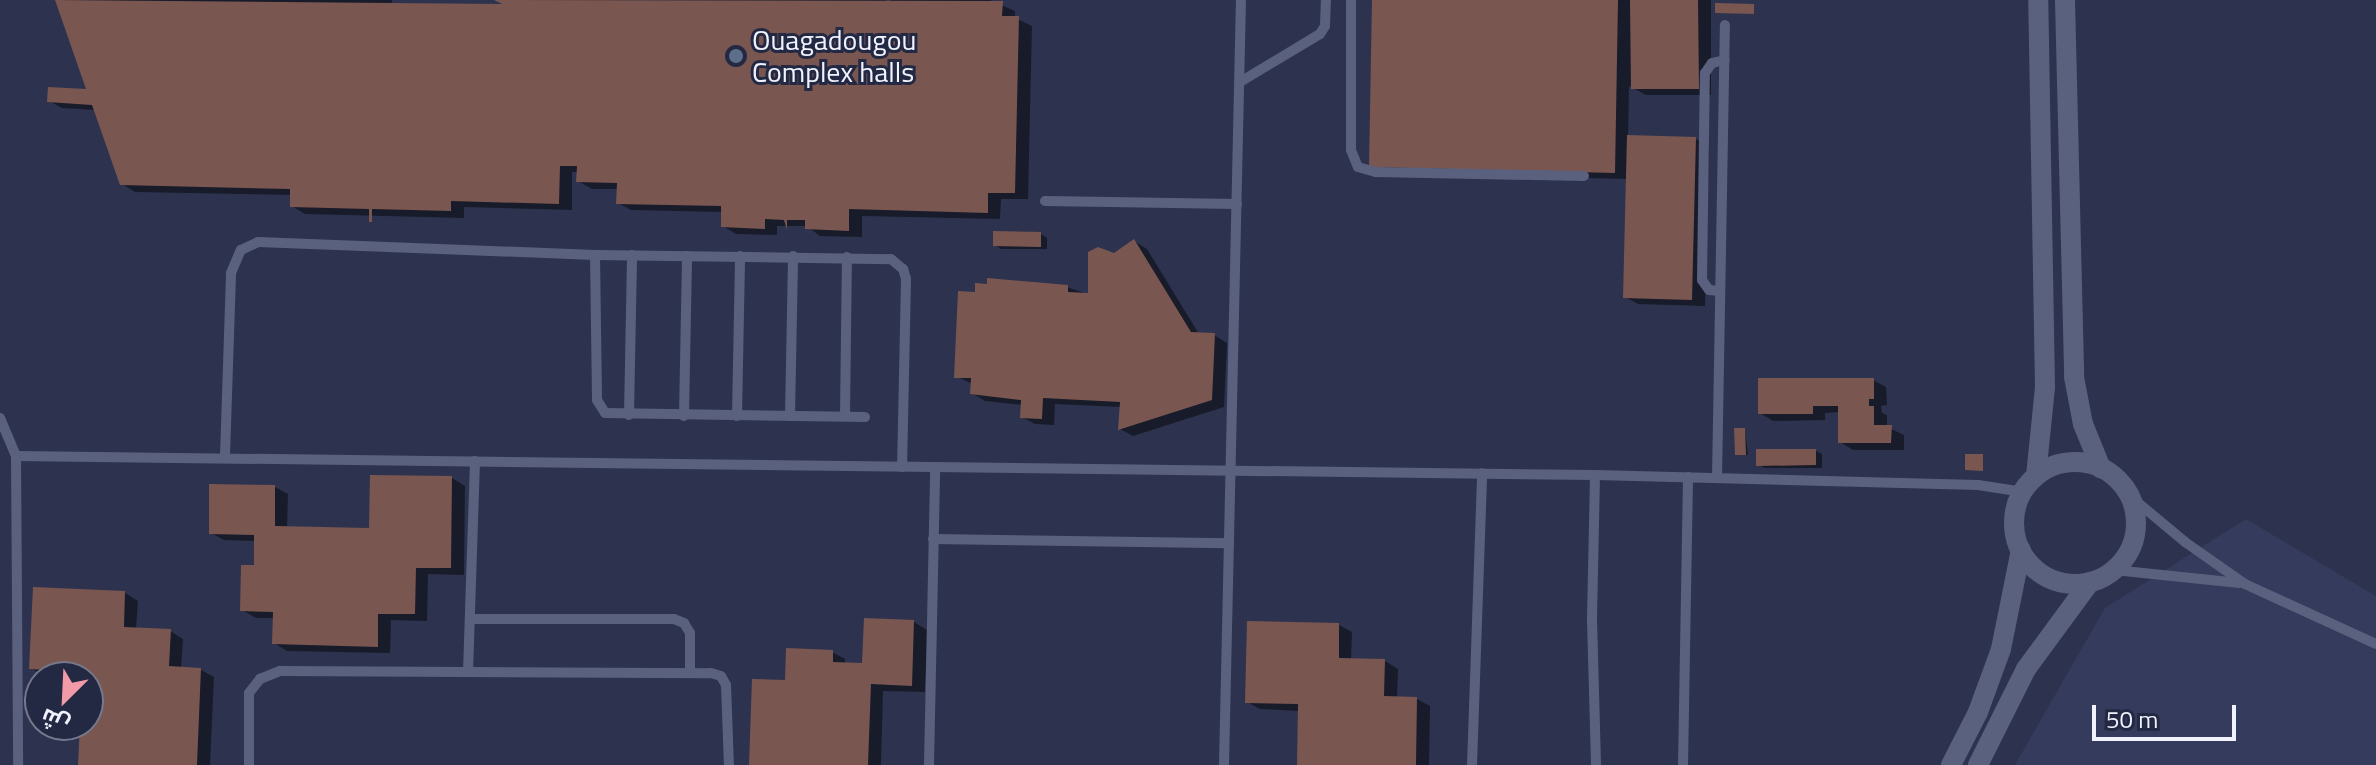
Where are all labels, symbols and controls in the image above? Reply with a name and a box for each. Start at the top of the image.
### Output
place label: Ouagadougou Complex halls [752,23,916,89]
marker: Ouagadougou Complex halls [727,47,745,65]
north arrow [24,661,104,741]
scale bar [2096,689,2240,739]
text: ش [35,700,75,742]
text: 50 m [2106,701,2158,737]

